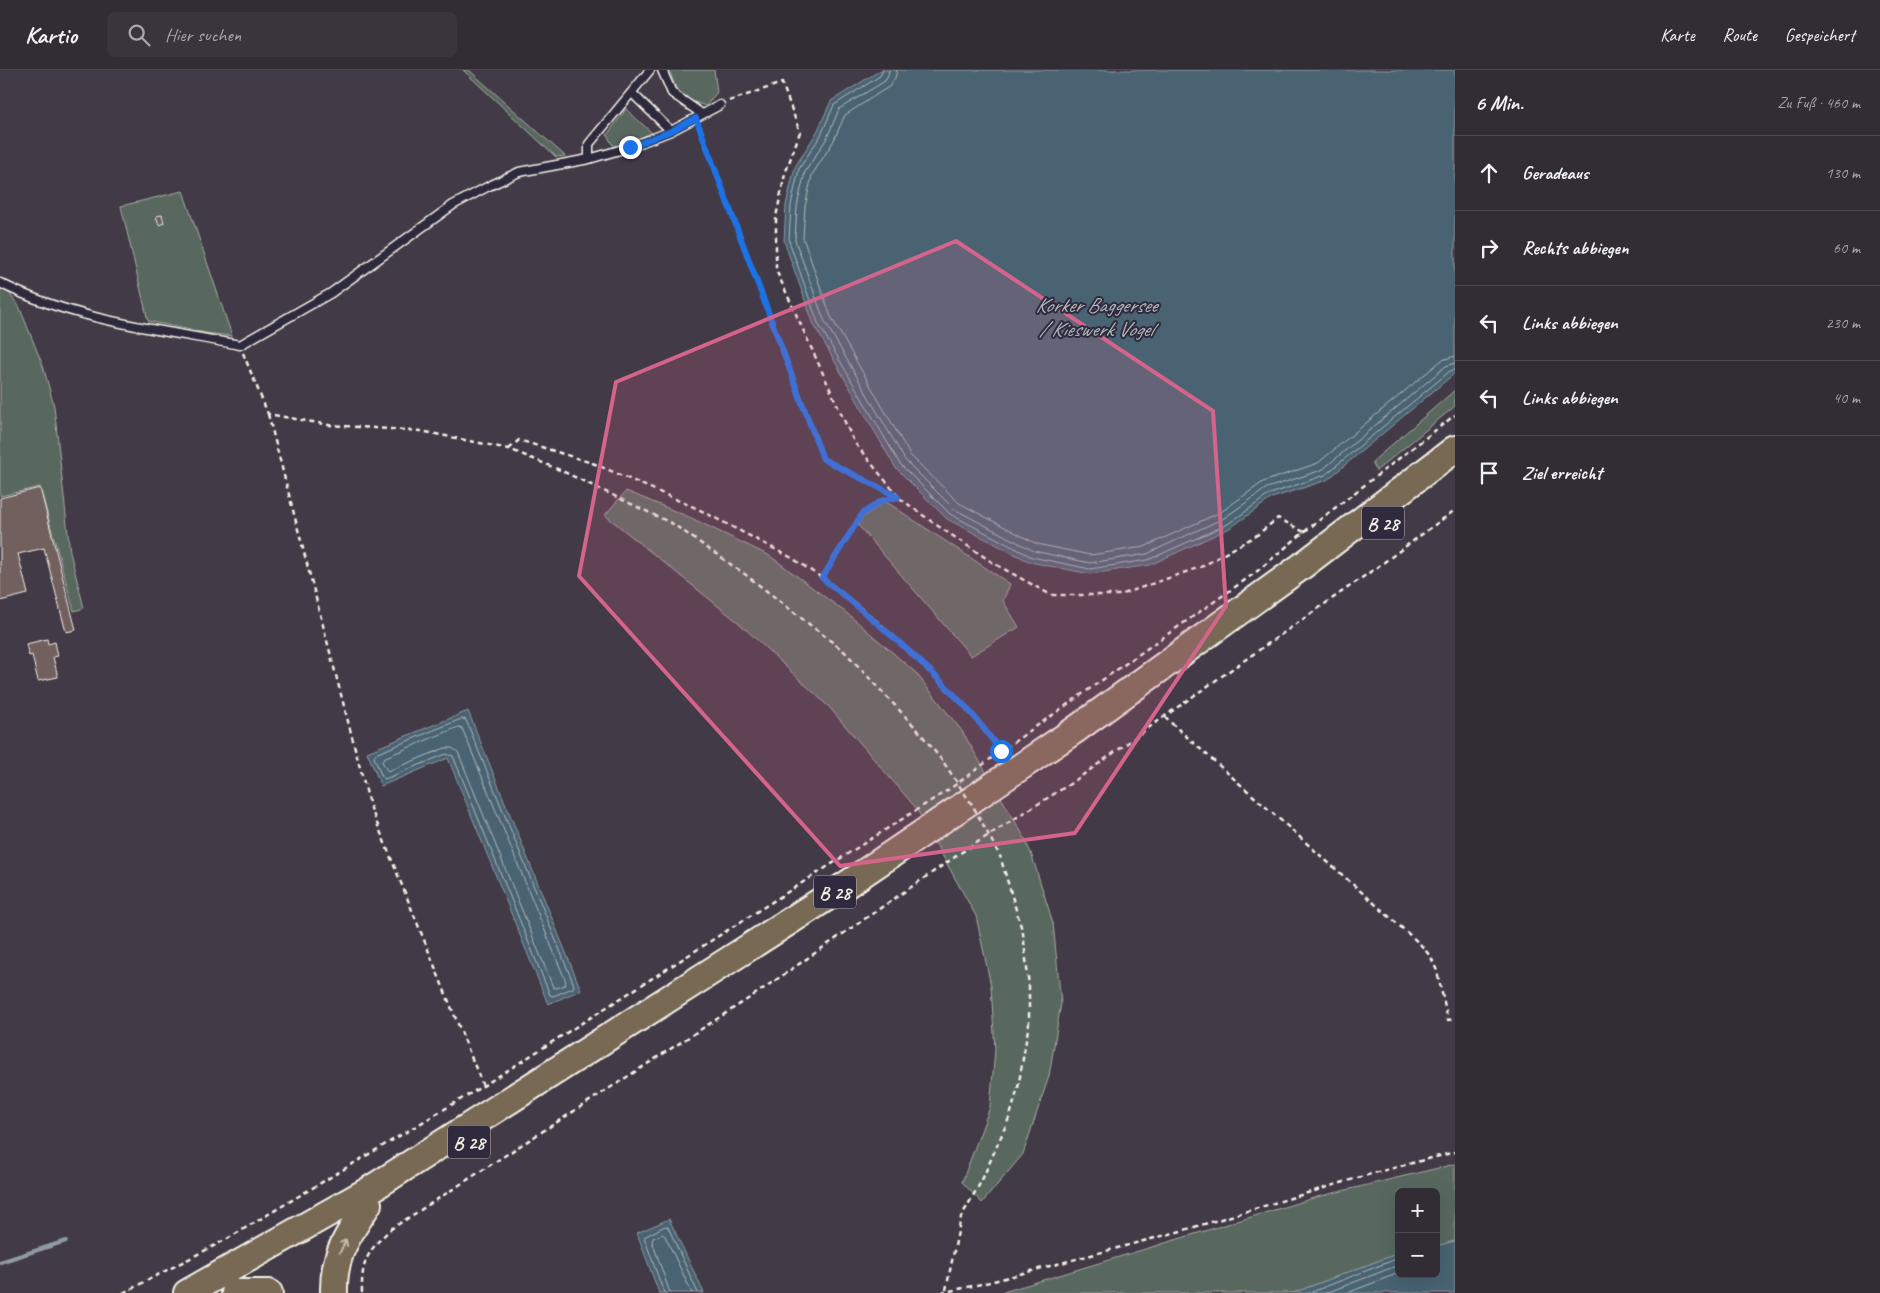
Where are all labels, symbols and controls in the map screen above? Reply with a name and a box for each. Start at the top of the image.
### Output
search box [107,12,457,57]
text: Kartio [25,20,77,50]
icon: search [125,21,153,49]
text: Hier suchen [165,23,241,47]
text: Karte [1660,24,1695,46]
text: Route [1723,24,1757,46]
text: Gespeichert [1785,24,1855,46]
text: 6 Min. [1475,90,1523,116]
text: Zu Fuß · 460 m [1777,93,1860,113]
route end [619,136,642,159]
icon: ahead [1475,159,1503,187]
text: Geradeaus [1522,161,1589,185]
text: 130 m [1826,163,1860,183]
icon: right [1475,234,1503,262]
text: Rechts abbiegen [1522,236,1628,260]
text: 60 m [1833,238,1860,258]
water label: Korker Baggersee / Kieswerk Vogel [1035,292,1160,342]
icon: left [1475,309,1503,337]
text: Links abbiegen [1522,311,1618,335]
text: 230 m [1826,313,1860,333]
icon: left [1475,384,1503,412]
text: Links abbiegen [1522,386,1618,410]
text: 40 m [1833,388,1860,408]
icon: arrive [1475,459,1503,487]
text: Ziel erreicht [1522,461,1602,485]
road number: B 28 [1362,506,1404,539]
route start [990,740,1013,763]
road number: B 28 [814,876,856,909]
road number: B 28 [448,1126,490,1158]
map controls [1395,1188,1440,1278]
button: + [1395,1188,1440,1233]
button: − [1395,1233,1440,1278]
one-way arrow [338,1239,348,1254]

